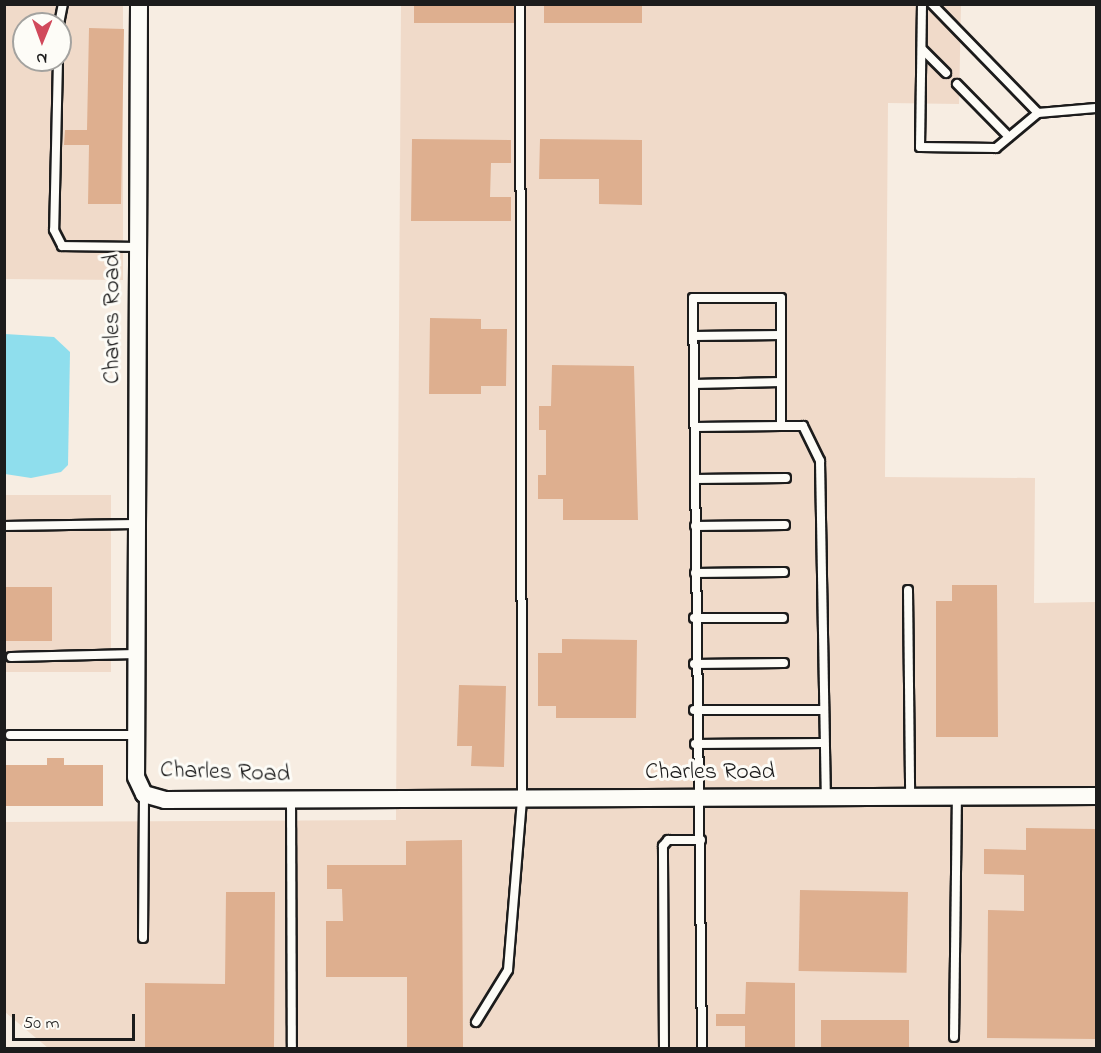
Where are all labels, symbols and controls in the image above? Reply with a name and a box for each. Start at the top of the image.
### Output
north arrow [12,12,72,72]
text: N [36,46,47,70]
street label: Charles Road [99,254,127,384]
street label: Charles Road [159,756,291,790]
street label: Charles Road [645,759,775,787]
scale bar [15,1002,138,1040]
text: 50 m [23,1011,60,1037]

